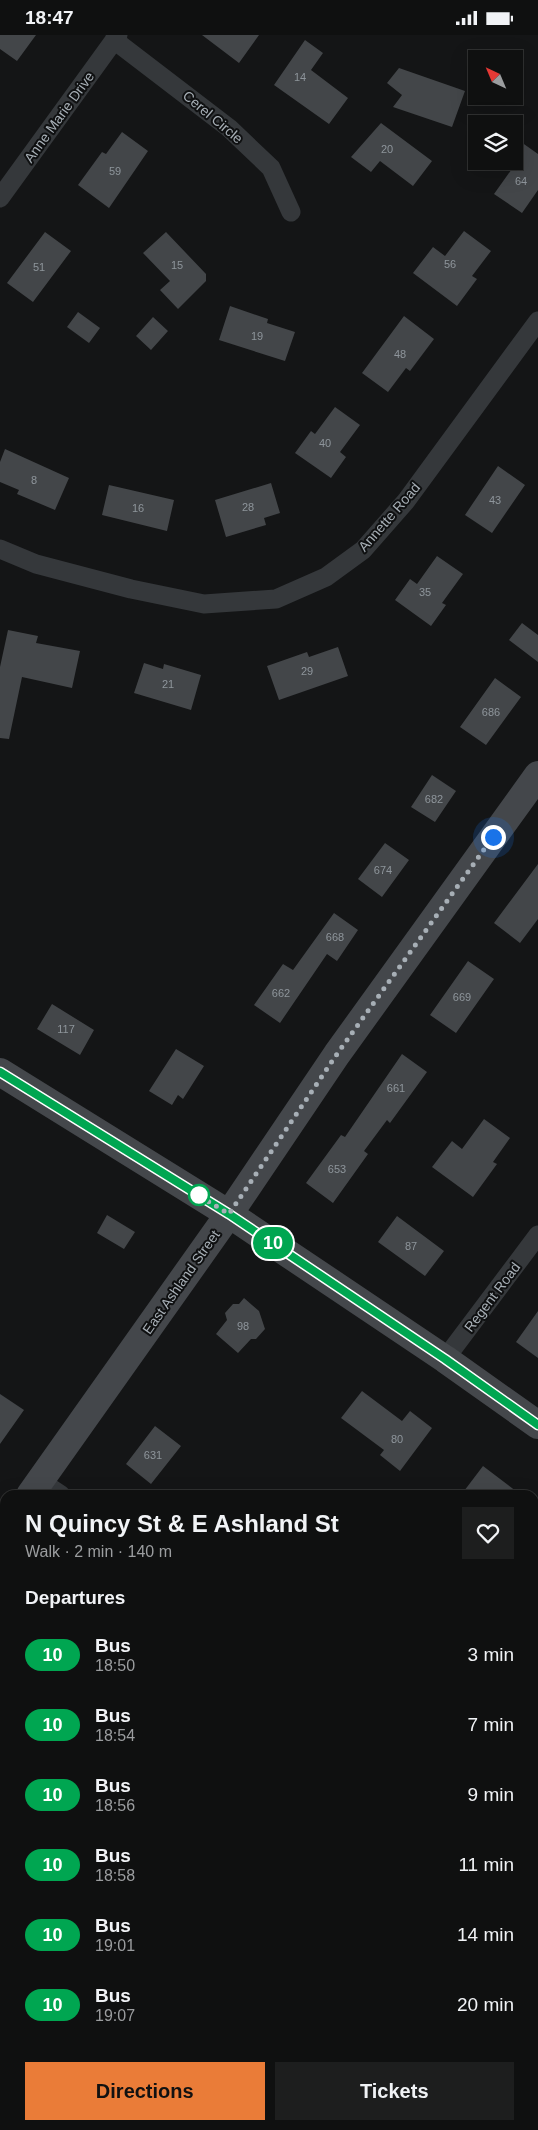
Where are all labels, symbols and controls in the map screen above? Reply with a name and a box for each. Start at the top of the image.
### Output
text: 18:47 [25,7,74,28]
north arrow [468,50,522,105]
map controls [468,50,523,170]
street label: Anne Marie Drive [21,68,97,165]
house number: 14 [294,71,306,83]
street label: Cerel Circle [180,87,246,147]
button: layers [468,115,523,170]
house number: 20 [381,143,393,155]
house number: 59 [109,165,121,177]
house number: 64 [515,175,527,187]
house number: 56 [444,258,456,270]
house number: 15 [171,259,183,271]
house number: 51 [33,261,45,273]
house number: 19 [251,330,263,342]
house number: 48 [394,348,406,360]
house number: 40 [319,437,331,449]
house number: 8 [31,474,37,486]
street label: Annette Road [355,479,423,555]
house number: 43 [489,494,501,506]
house number: 28 [242,501,254,513]
house number: 16 [132,502,144,514]
house number: 35 [419,586,431,598]
house number: 29 [301,665,313,677]
house number: 21 [162,678,174,690]
house number: 686 [482,706,500,718]
house number: 682 [425,793,443,805]
your location [481,825,506,850]
house number: 674 [374,864,392,876]
house number: 668 [326,931,344,943]
house number: 662 [272,987,290,999]
house number: 669 [453,991,471,1003]
house number: 117 [57,1023,75,1035]
house number: 661 [387,1082,405,1094]
house number: 653 [328,1163,346,1175]
unlabelled marker [188,1184,210,1206]
street label: East Ashland Street [139,1227,223,1337]
line badge: 10 [250,1227,296,1259]
text: 10 [263,1233,283,1253]
house number: 87 [405,1240,417,1252]
street label: Regent Road [461,1259,523,1335]
house number: 98 [237,1320,249,1332]
house number: 80 [391,1433,403,1445]
house number: 631 [144,1449,162,1461]
button: heart [462,1507,514,1559]
text: N Quincy St & E Ashland St [25,1510,339,1537]
text: Walk · 2 min · 140 m [25,1543,172,1560]
text: Departures [25,1587,125,1608]
text: Bus [95,1635,131,1656]
text: 3 min [468,1644,514,1665]
text: 10 [42,1645,63,1665]
text: 18:50 [95,1657,135,1674]
text: Bus [95,1705,131,1726]
text: 7 min [468,1714,514,1735]
text: 10 [42,1715,63,1735]
text: 18:54 [95,1727,135,1744]
text: Bus [95,1775,131,1796]
text: 9 min [468,1784,514,1805]
text: 10 [42,1785,63,1805]
text: 18:56 [95,1797,135,1814]
text: Bus [95,1845,131,1866]
text: 11 min [458,1854,514,1875]
text: 10 [42,1855,63,1875]
text: 18:58 [95,1867,135,1884]
text: Bus [95,1915,131,1936]
text: 14 min [457,1924,514,1945]
text: 10 [42,1925,63,1945]
text: 19:01 [95,1937,135,1954]
text: Bus [95,1985,131,2006]
text: 20 min [457,1994,514,2015]
text: 10 [42,1995,63,2015]
text: 19:07 [95,2007,135,2024]
button: Directions [25,2062,265,2120]
button: Tickets [275,2062,514,2120]

